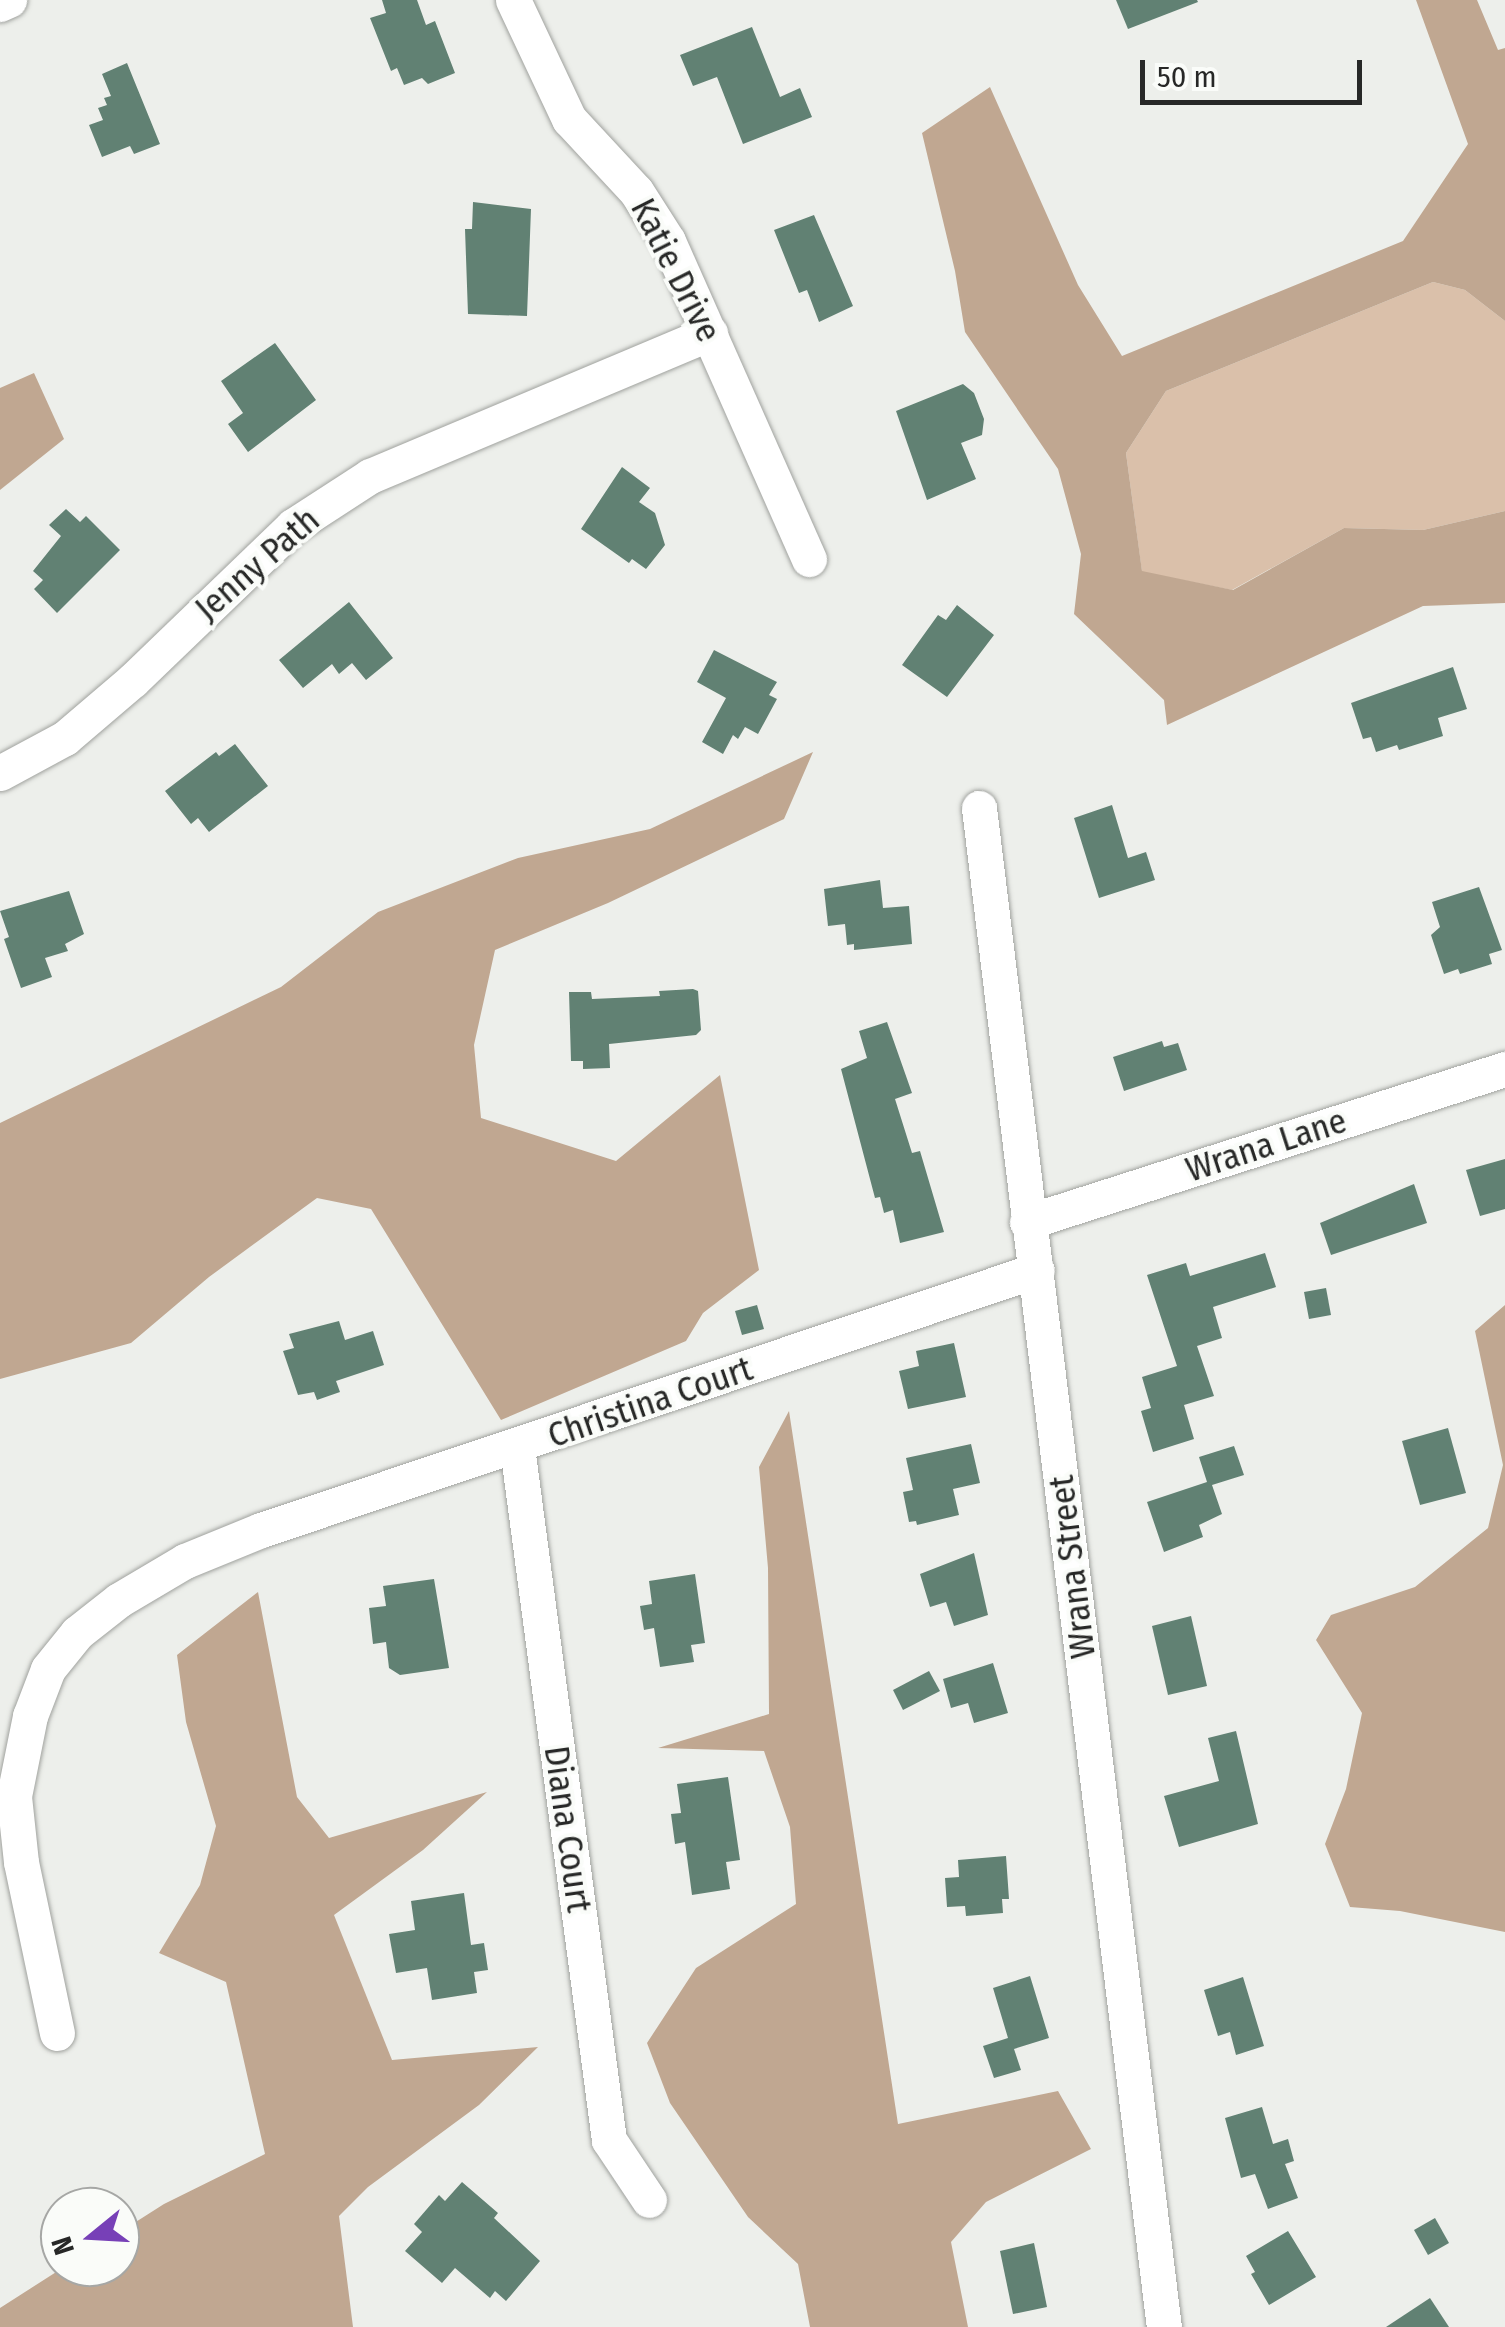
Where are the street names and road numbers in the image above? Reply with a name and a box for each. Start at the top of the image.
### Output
street label: Katie Drive [622,191,730,349]
street label: Jenny Path [186,499,328,629]
street label: Wrana Lane [1180,1099,1352,1191]
street label: Christina Court [542,1347,758,1457]
street label: Wrana Street [1040,1473,1104,1661]
street label: Diana Court [536,1743,600,1915]

